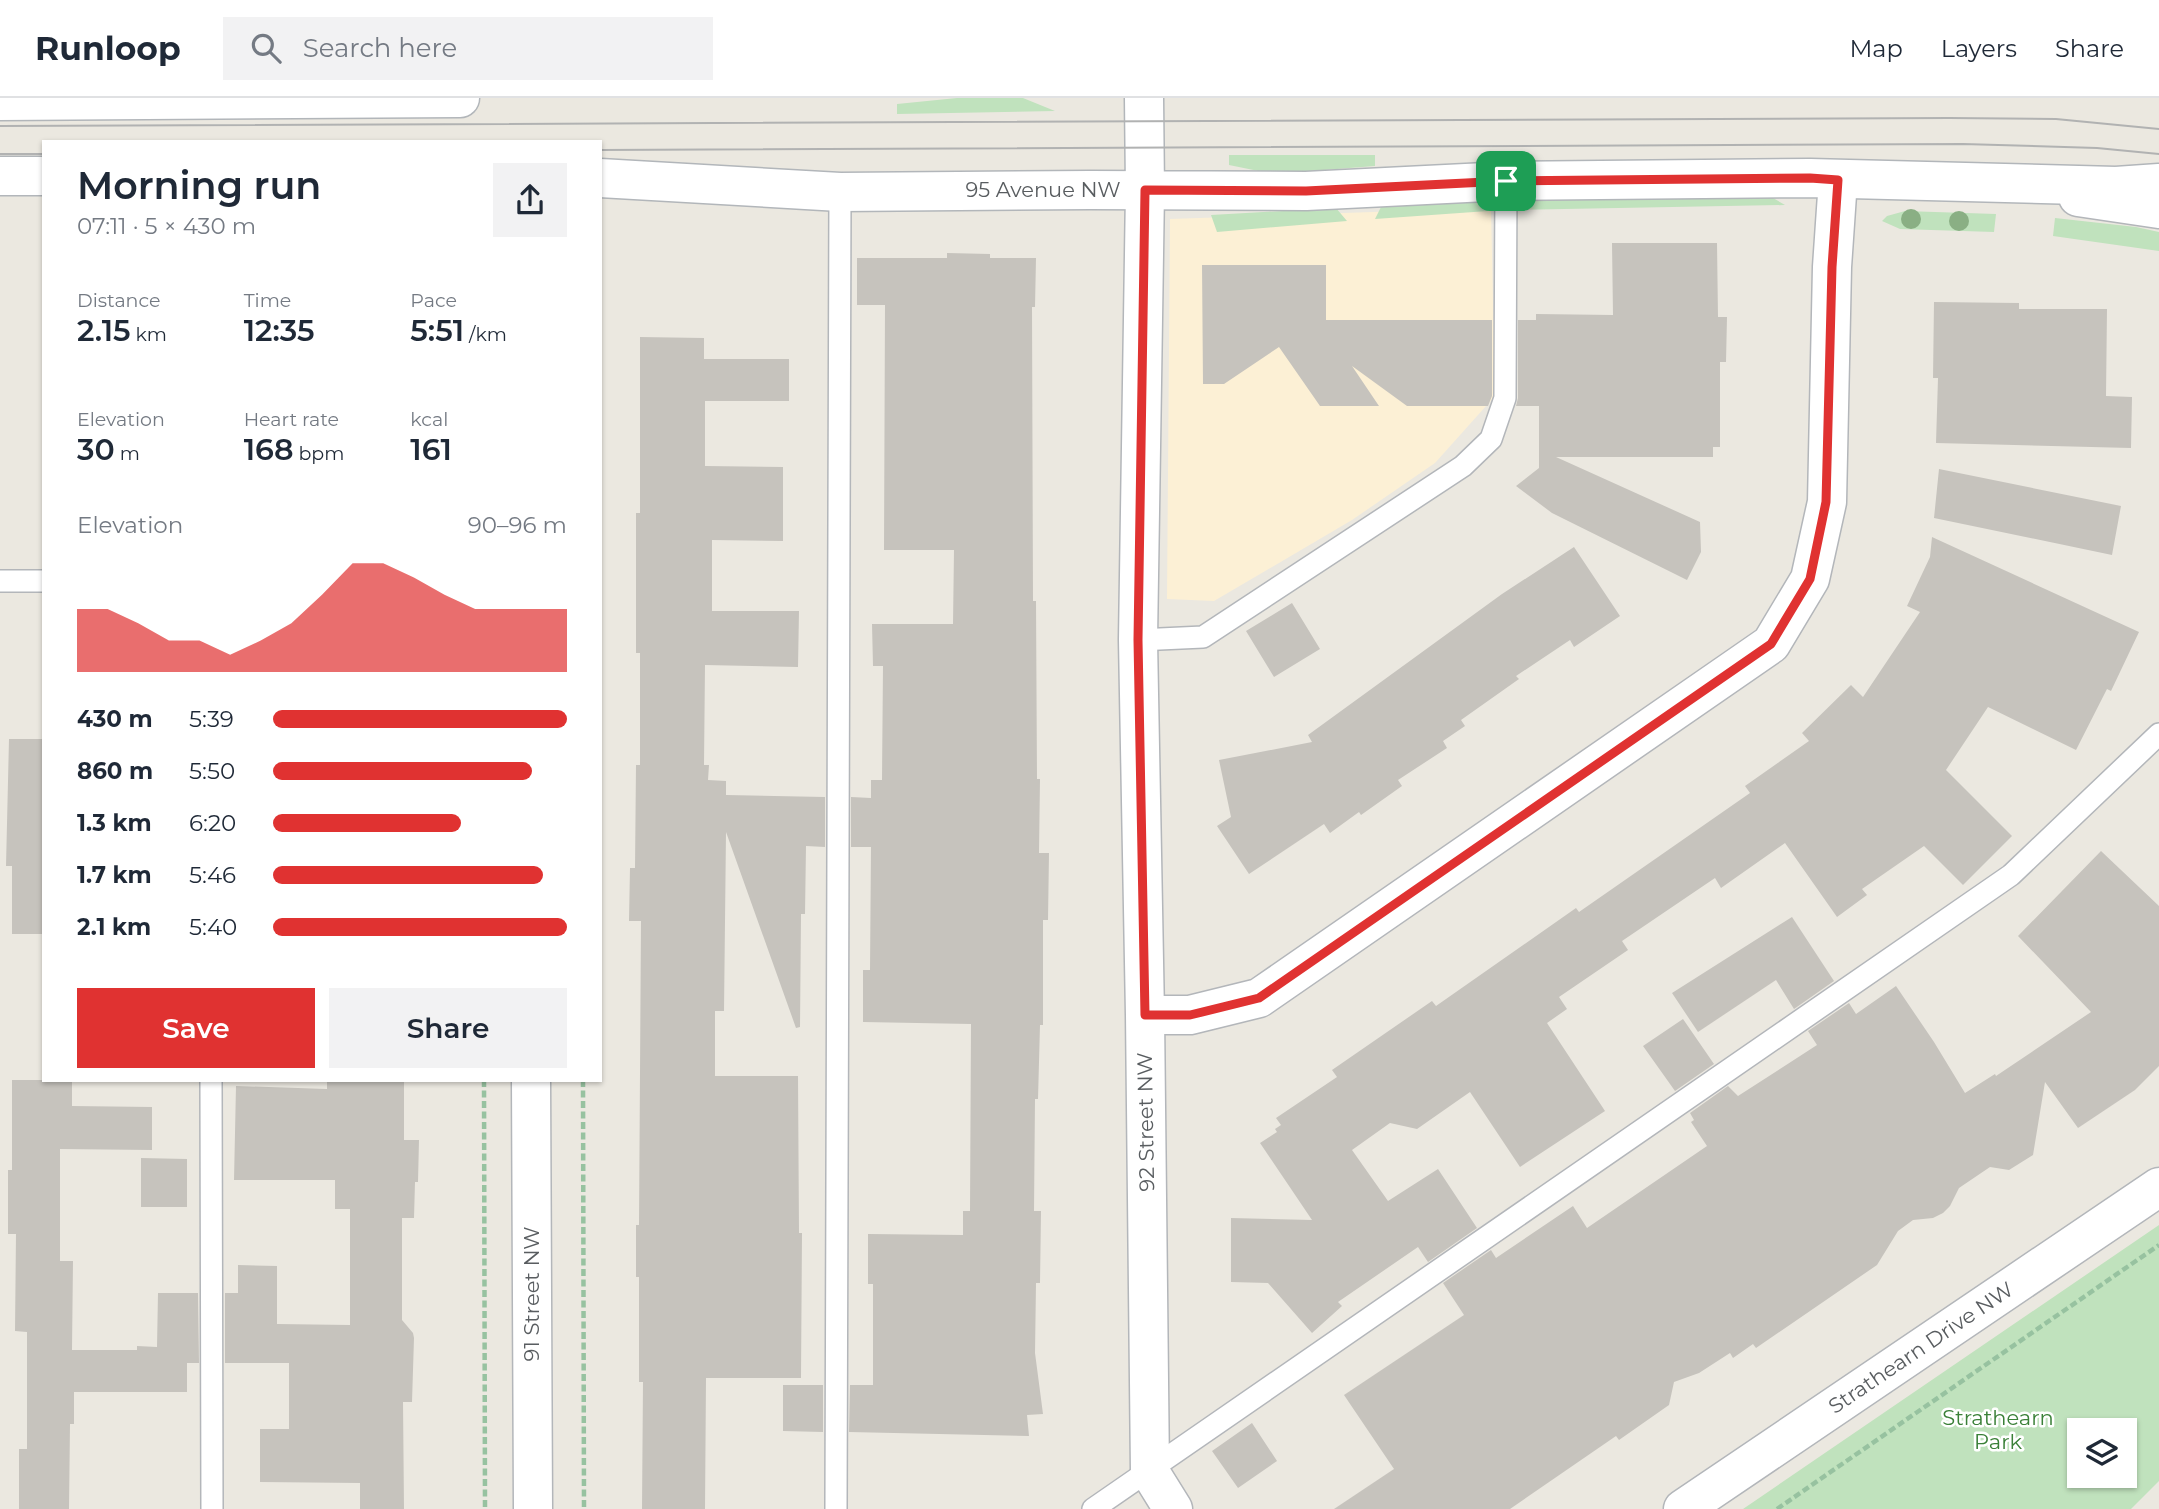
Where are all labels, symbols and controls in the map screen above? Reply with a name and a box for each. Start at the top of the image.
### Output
search box [223,17,713,80]
text: Runloop [35,28,181,68]
icon: search [247,29,285,67]
text: Search here [303,32,457,64]
text: Map [1849,34,1903,63]
text: Layers [1941,34,2017,63]
text: Share [2055,34,2124,63]
pin [1476,151,1536,211]
text: Morning run [77,162,321,209]
icon: arrive [1487,162,1525,200]
button: share [493,163,567,237]
street label: 95 Avenue NW [965,177,1121,202]
text: 07:11 · 5 × 430 m [77,212,256,240]
text: Distance [77,289,160,312]
text: Time [244,289,291,312]
text: Pace [410,289,457,312]
text: 2.15 [77,312,131,349]
text: 12:35 [244,312,315,349]
text: 5:51 [410,312,464,349]
text: km [131,323,167,346]
text: /km [464,323,507,346]
text: Elevation [77,408,165,431]
text: Heart rate [244,408,339,431]
text: kcal [410,408,448,431]
text: 30 [77,431,115,468]
text: 168 [244,431,293,468]
text: 161 [410,431,452,468]
text: m [115,442,140,465]
text: bpm [293,442,344,465]
text: Elevation [77,511,183,539]
text: 90–96 m [468,511,567,539]
text: 430 m [77,705,153,733]
text: 5:39 [189,705,234,733]
text: 860 m [77,757,153,785]
text: 5:50 [189,757,235,785]
text: 1.3 km [77,809,152,837]
text: 6:20 [189,809,236,837]
text: 1.7 km [77,861,152,889]
text: 5:46 [189,861,236,889]
text: 2.1 km [77,913,151,941]
text: 5:40 [189,913,237,941]
button: Save [77,988,315,1068]
button: Share [329,988,567,1068]
street label: 92 Street NW [1132,1052,1159,1192]
street label: 91 Street NW [519,1227,544,1361]
street label: Strathearn Drive NW [1824,1276,2018,1419]
park label: Strathearn Park [1942,1405,2054,1454]
map controls [2067,1418,2137,1488]
button: layers [2067,1418,2137,1488]

